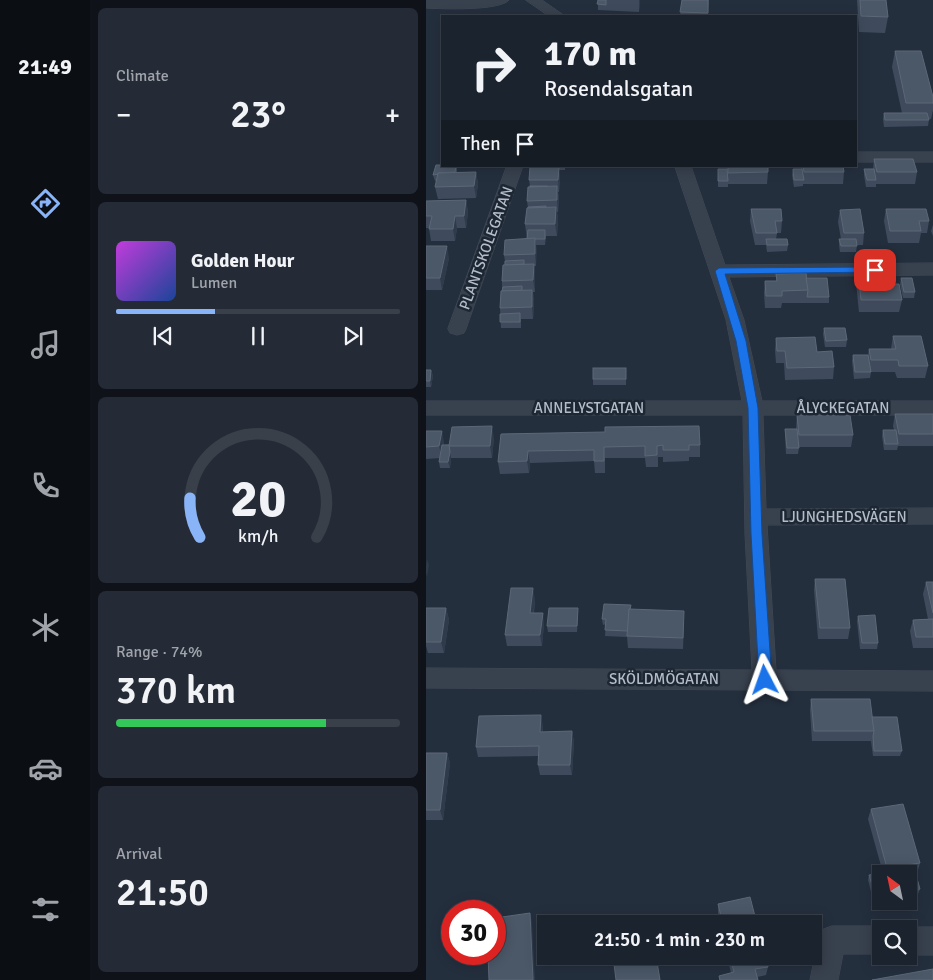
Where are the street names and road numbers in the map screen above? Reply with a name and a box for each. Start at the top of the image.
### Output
street label: PLANTSKOLEGATAN [455,184,517,312]
street label: ANNELYSTGATAN [534,399,644,417]
street label: ÅLYCKEGATAN [797,399,889,417]
street label: LJUNGHEDSVÄGEN [781,508,907,526]
street label: SKÖLDMÖGATAN [609,670,719,688]

